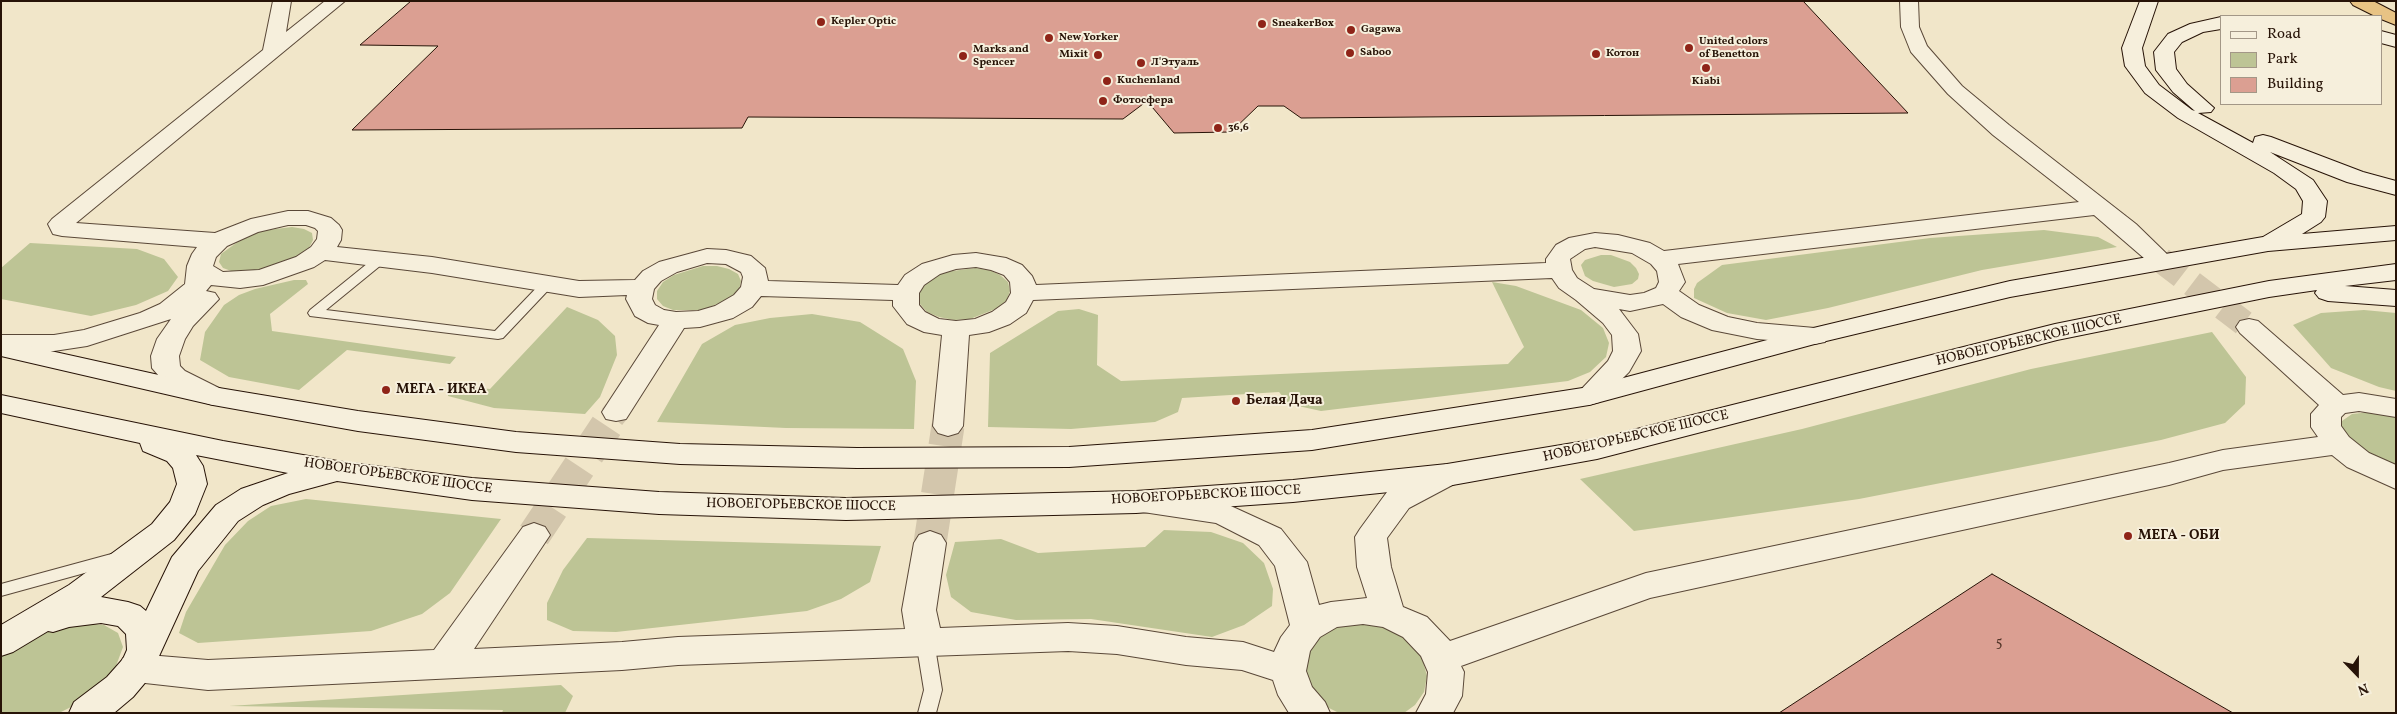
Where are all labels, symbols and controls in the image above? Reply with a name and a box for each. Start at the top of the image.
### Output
place label: Kepler Optic [831,15,896,29]
legend [2220,15,2382,105]
marker: Kepler Optic [815,16,827,28]
place label: SneakerBox [1272,17,1334,31]
marker: SneakerBox [1256,18,1268,30]
place label: Gagawa [1361,23,1401,37]
marker: Gagawa [1345,24,1357,36]
text: Road [2267,24,2301,45]
place label: New Yorker [1059,31,1118,45]
marker: New Yorker [1043,32,1055,44]
place label: United colors of Benetton [1699,35,1768,61]
marker: United colors of Benetton [1683,42,1695,54]
place label: Marks and Spencer [973,43,1029,69]
place label: Saboo [1360,46,1391,60]
marker: Saboo [1344,47,1356,59]
place label: Котон [1606,47,1639,61]
place label: Mixit [1059,48,1088,62]
marker: Котон [1590,48,1602,60]
marker: Mixit [1092,49,1104,61]
text: Park [2267,49,2298,70]
marker: Marks and Spencer [957,50,969,62]
place label: Л'Этуаль [1151,56,1199,70]
marker: Л'Этуаль [1135,57,1147,69]
marker: Kiabi [1700,62,1712,74]
place label: Kuchenland [1117,74,1180,88]
text: Building [2267,74,2323,95]
marker: Kuchenland [1101,75,1113,87]
place label: Kiabi [1692,75,1720,89]
place label: Фотосфера [1113,94,1173,108]
marker: Фотосфера [1097,95,1109,107]
place label: 36,6 [1228,121,1249,135]
marker: 36,6 [1212,122,1224,134]
street label: НОВОЕГОРЬЕВСКОЕ ШОССЕ [1934,311,2124,371]
place label: МЕГА - ИКЕА [396,382,487,398]
marker: МЕГА - ИКЕА [380,384,392,396]
place label: Белая Дача [1246,393,1323,409]
marker: Белая Дача [1230,395,1242,407]
street label: НОВОЕГОРЬЕВСКОЕ ШОССЕ [1541,407,1731,467]
street label: НОВОЕГОРЬЕВСКОЕ ШОССЕ [303,455,493,499]
street label: НОВОЕГОРЬЕВСКОЕ ШОССЕ [1111,483,1301,509]
street label: НОВОЕГОРЬЕВСКОЕ ШОССЕ [706,496,896,516]
place label: МЕГА - ОБИ [2138,528,2220,544]
marker: МЕГА - ОБИ [2122,530,2134,542]
house number: 5 [1996,635,2002,651]
north arrow [2332,649,2382,699]
text: N [2355,678,2371,699]

